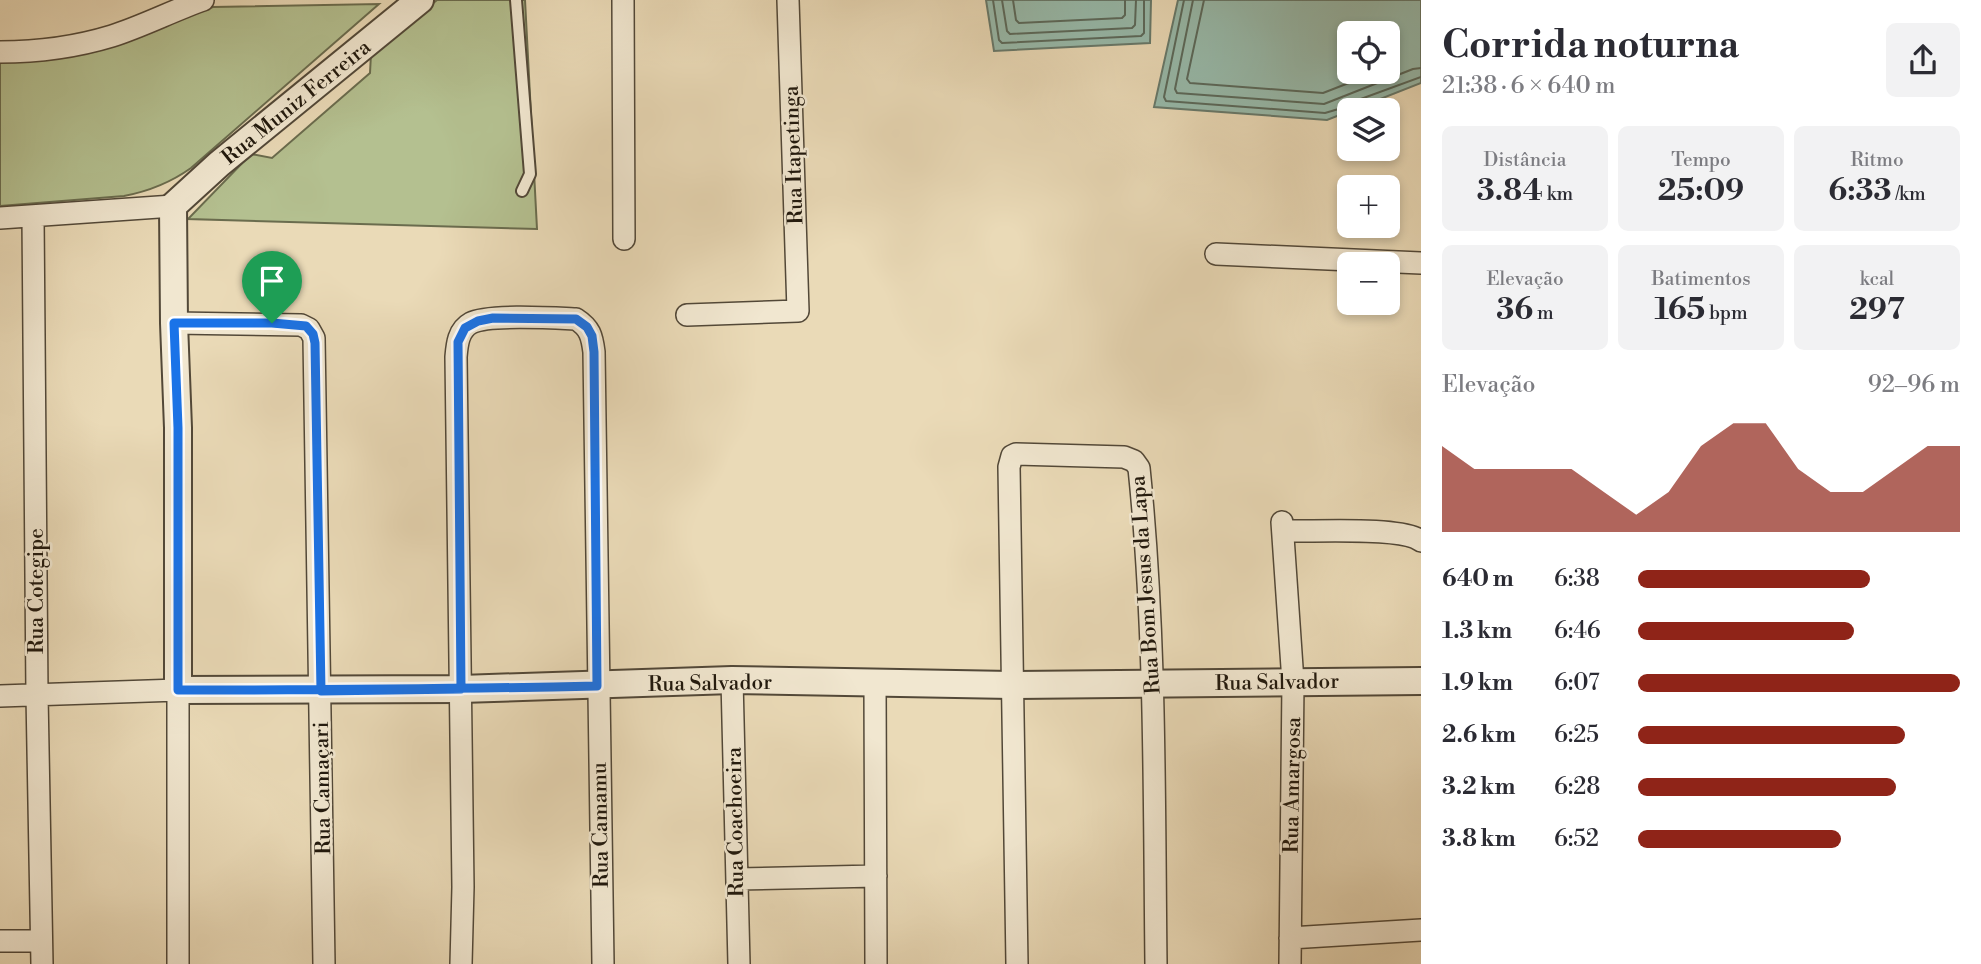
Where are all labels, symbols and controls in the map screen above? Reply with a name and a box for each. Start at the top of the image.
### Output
map controls [1337,21,1400,315]
button: locate [1337,21,1400,84]
text: Corrida noturna [1442,22,1739,69]
button: share [1886,23,1960,97]
street label: Rua Muniz Ferreira [217,34,377,171]
text: 21:38 · 6 × 640 m [1442,72,1616,100]
street label: Rua Itapetinga [779,85,809,225]
button: layers [1337,98,1400,161]
text: Distância [1484,148,1566,172]
text: Tempo [1671,148,1731,172]
text: Ritmo [1850,148,1904,172]
text: 3.84 [1477,172,1543,210]
text: 25:09 [1658,172,1744,210]
text: 6:33 [1828,172,1892,210]
button: + [1337,175,1400,238]
text: km [1543,182,1573,206]
text: /km [1892,182,1926,206]
pin [242,251,302,323]
button: − [1337,252,1400,315]
icon: arrive [253,262,291,300]
text: Elevação [1486,267,1564,291]
text: Batimentos [1651,267,1751,291]
text: kcal [1860,267,1894,291]
text: 36 [1496,291,1533,329]
text: 165 [1654,291,1705,329]
text: 297 [1849,291,1905,329]
text: m [1533,301,1554,325]
text: bpm [1705,301,1748,325]
text: Elevação [1442,371,1535,399]
text: 92–96 m [1868,371,1960,399]
street label: Rua Bom Jesus da Lapa [1125,474,1167,695]
street label: Rua Cotegipe [24,528,50,654]
text: 640 m [1442,565,1514,593]
text: 6:38 [1554,565,1600,593]
text: 1.3 km [1442,617,1512,645]
text: 6:46 [1554,617,1601,645]
street label: Rua Salvador [1215,669,1339,697]
text: 1.9 km [1442,669,1513,697]
text: 6:07 [1554,669,1600,697]
street label: Rua Salvador [648,670,772,698]
street label: Rua Amargosa [1279,716,1307,853]
street label: Rua Camaçari [309,721,337,855]
text: 2.6 km [1442,721,1516,749]
text: 6:25 [1554,721,1599,749]
street label: Rua Coachoeira [722,746,750,897]
street label: Rua Camamu [587,762,615,888]
text: 3.2 km [1442,773,1515,801]
text: 6:28 [1554,773,1600,801]
text: 3.8 km [1442,825,1516,853]
text: 6:52 [1554,825,1599,853]

